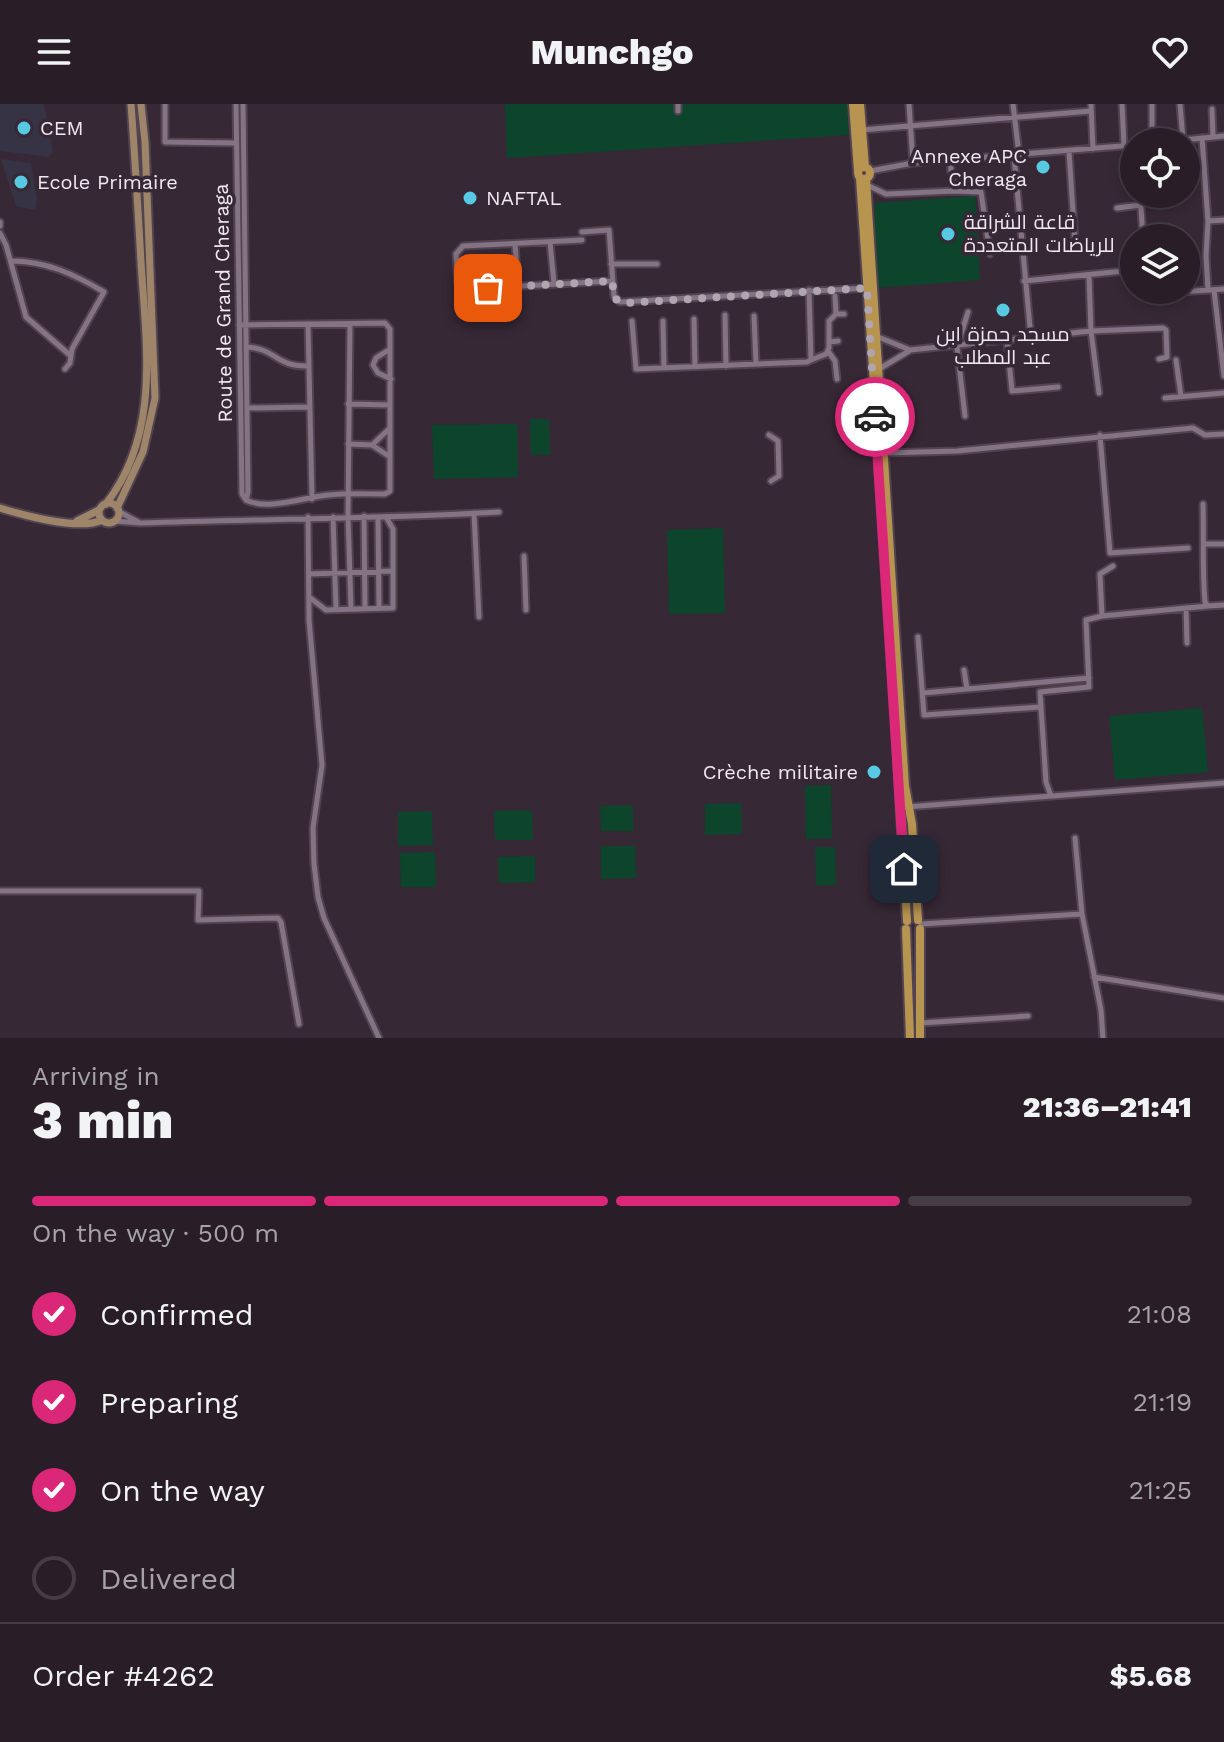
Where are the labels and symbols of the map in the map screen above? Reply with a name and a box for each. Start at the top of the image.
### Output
place label: CEM [40,116,84,140]
marker: CEM [15,119,33,137]
place label: Annexe APC Cheraga [911,144,1027,191]
marker: Annexe APC Cheraga [1034,158,1052,176]
place label: Ecole Primaire [37,170,178,194]
marker: Ecole Primaire [12,173,30,191]
street label: Route de Grand Cheraga [209,183,237,423]
place label: NAFTAL [486,186,562,210]
marker: NAFTAL [461,189,479,207]
place label: قاعة الشراقة للرياضات المتعددة [964,210,1114,257]
marker: قاعة الشراقة للرياضات المتعددة [939,225,957,243]
pin [454,254,522,322]
marker: مسجد حمزة ابن عبد المطلب [994,301,1012,319]
place label: مسجد حمزة ابن عبد المطلب [936,322,1070,369]
courier [835,377,915,457]
place label: Crèche militaire [703,760,858,784]
marker: Crèche militaire [865,763,883,781]
pin [870,835,938,903]

